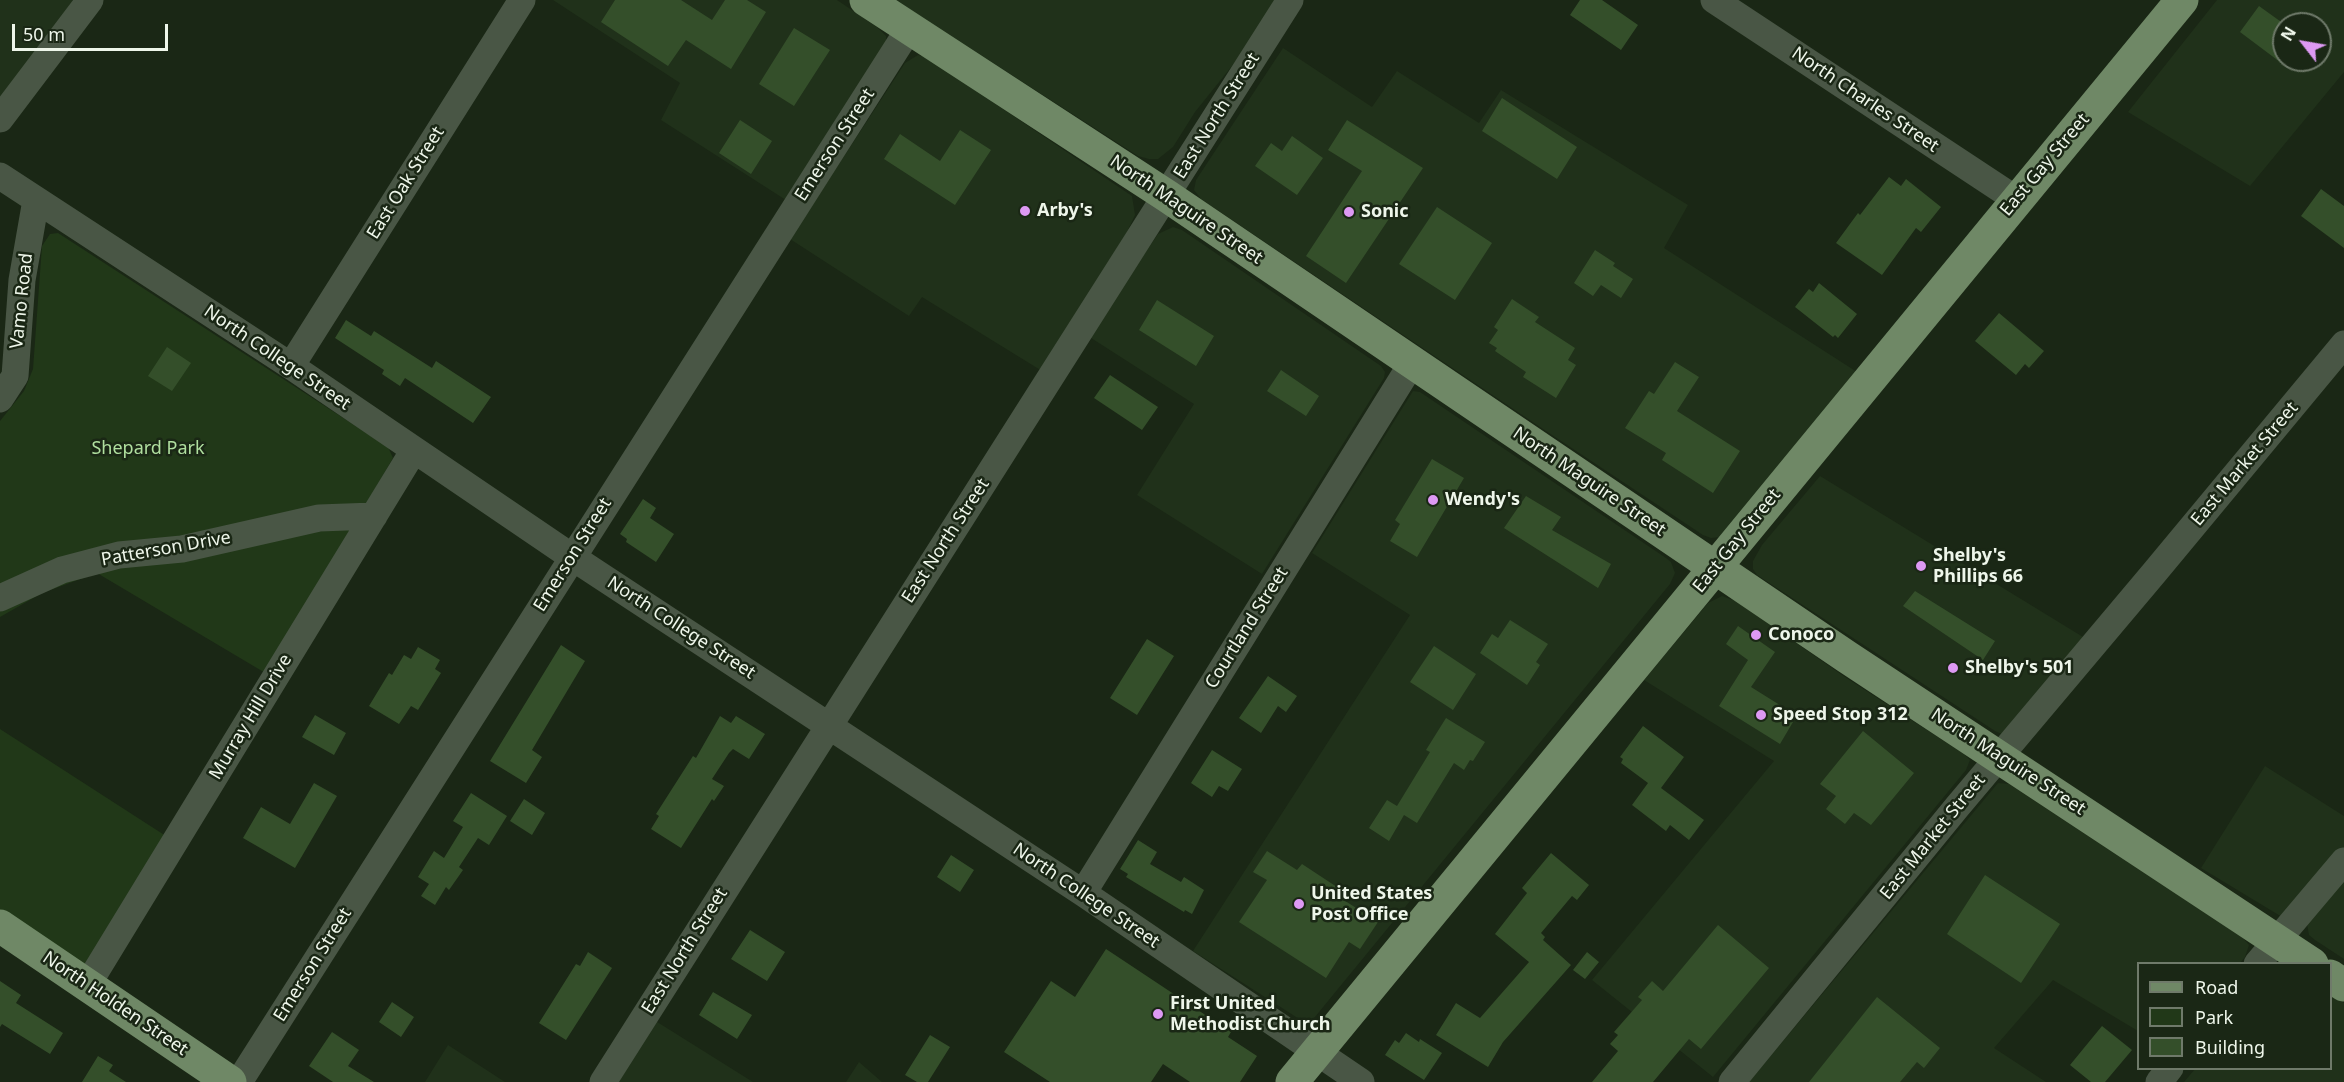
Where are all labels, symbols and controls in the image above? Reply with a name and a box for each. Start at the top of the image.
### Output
scale bar [15,12,171,50]
north arrow [2272,12,2332,72]
text: 50 m [23,22,65,46]
text: N [2276,23,2301,45]
street label: North Charles Street [1787,43,1943,157]
street label: East North Street [1170,49,1264,183]
street label: Emerson Street [791,85,879,205]
street label: East Gay Street [1996,109,2094,221]
street label: East Oak Street [363,123,449,243]
street label: North Maguire Street [1105,151,1267,269]
place label: Arby's [1037,200,1093,222]
place label: Sonic [1361,201,1409,223]
marker: Arby's [1018,204,1032,218]
marker: Sonic [1342,205,1356,219]
street label: Vamo Road [6,252,38,350]
street label: North College Street [200,301,354,415]
street label: East Market Street [2187,398,2303,530]
street label: North Maguire Street [1508,423,1670,541]
park label: Shepard Park [91,438,205,460]
street label: East North Street [898,475,994,607]
street label: East Gay Street [1689,485,1785,597]
place label: Wendy's [1445,489,1520,511]
marker: Wendy's [1426,493,1440,507]
street label: Emerson Street [529,494,617,616]
street label: Patterson Drive [99,527,233,571]
place label: Shelby's Phillips 66 [1933,545,2023,588]
marker: Shelby's Phillips 66 [1914,559,1928,573]
street label: Courtland Street [1201,563,1293,693]
street label: North College Street [603,572,759,684]
place label: Conoco [1768,624,1834,646]
marker: Conoco [1749,628,1763,642]
street label: Murray Hill Drive [205,650,297,784]
place label: Shelby's 501 [1965,657,2074,679]
marker: Shelby's 501 [1946,661,1960,675]
place label: Speed Stop 312 [1773,704,1908,726]
street label: North Maguire Street [1927,704,2089,820]
marker: Speed Stop 312 [1754,708,1768,722]
street label: East Market Street [1876,770,1990,904]
street label: North College Street [1009,839,1163,953]
place label: United States Post Office [1311,883,1432,926]
street label: East North Street [638,884,732,1018]
marker: United States Post Office [1292,897,1306,911]
street label: Emerson Street [269,904,357,1026]
street label: North Holden Street [38,947,192,1061]
legend [2137,962,2332,1070]
text: Road [2195,975,2238,999]
place label: First United Methodist Church [1170,993,1330,1036]
text: Park [2195,1005,2233,1029]
marker: First United Methodist Church [1151,1007,1165,1021]
text: Building [2195,1035,2265,1059]

